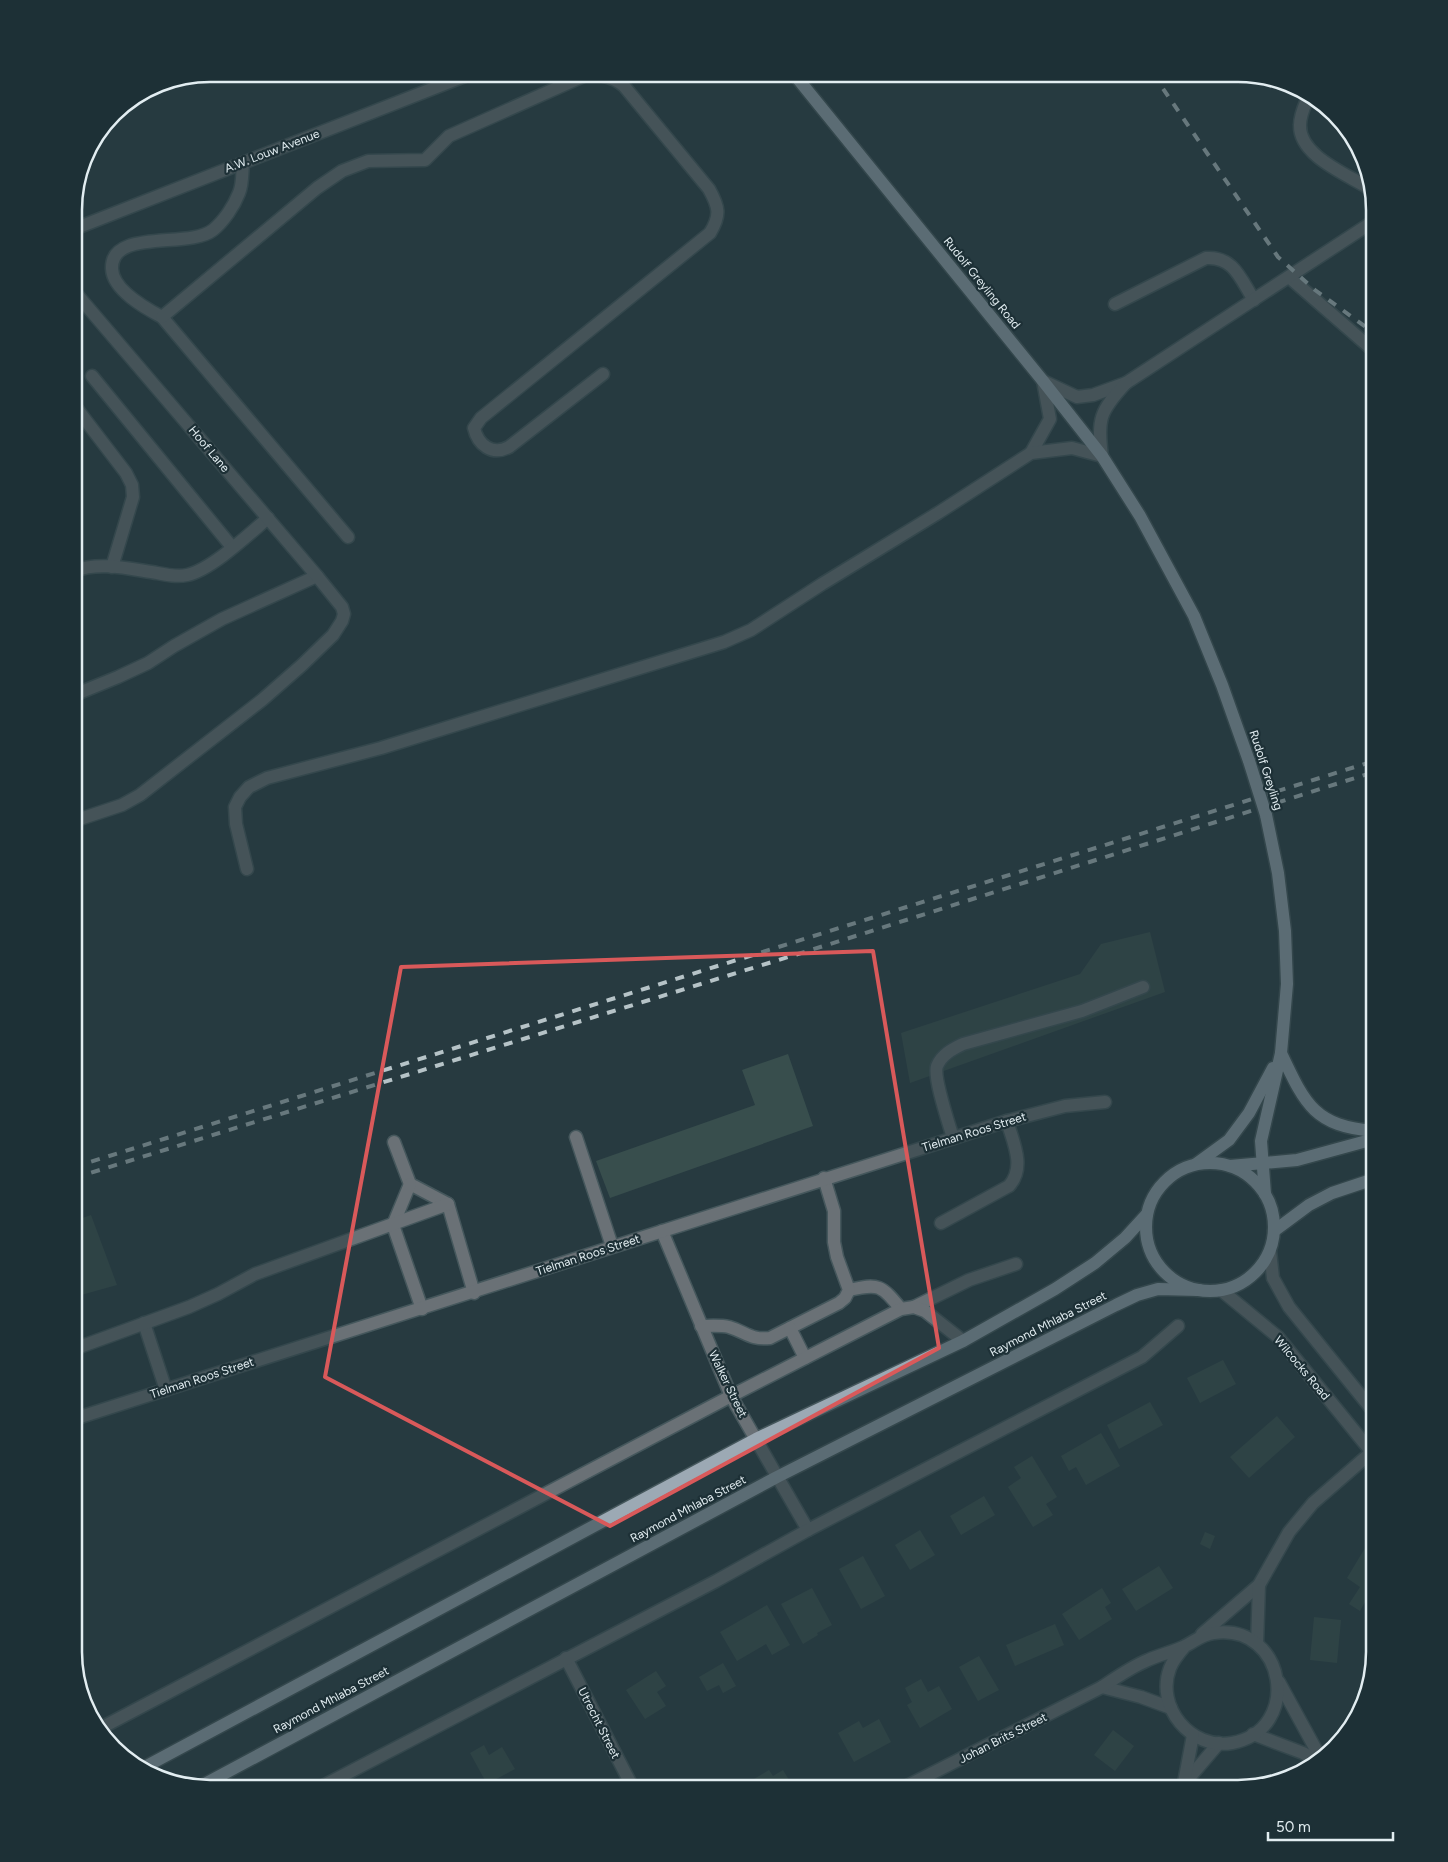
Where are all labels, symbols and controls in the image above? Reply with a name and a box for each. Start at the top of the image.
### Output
street label: A.W. Louw Avenue [223,126,322,176]
street label: Rudolf Greyling Road [941,234,1023,332]
street label: Hoof Lane [186,423,233,475]
street label: Rudolf Greyling [1246,728,1286,812]
street label: Tielman Roos Street [920,1109,1028,1155]
street label: Tielman Roos Street [534,1231,642,1278]
street label: Raymond Mhlaba Street [987,1288,1109,1360]
street label: Wilcocks Road [1271,1333,1333,1403]
street label: Walker Street [706,1348,750,1420]
street label: Tielman Roos Street [148,1354,256,1401]
street label: Raymond Mhlaba Street [628,1472,749,1545]
street label: Raymond Mhlaba Street [271,1663,392,1736]
street label: Utrecht Street [575,1685,623,1761]
street label: Johan Brits Street [957,1710,1050,1766]
scale bar [1268,1810,1393,1842]
text: 50 m [1276,1818,1311,1836]

